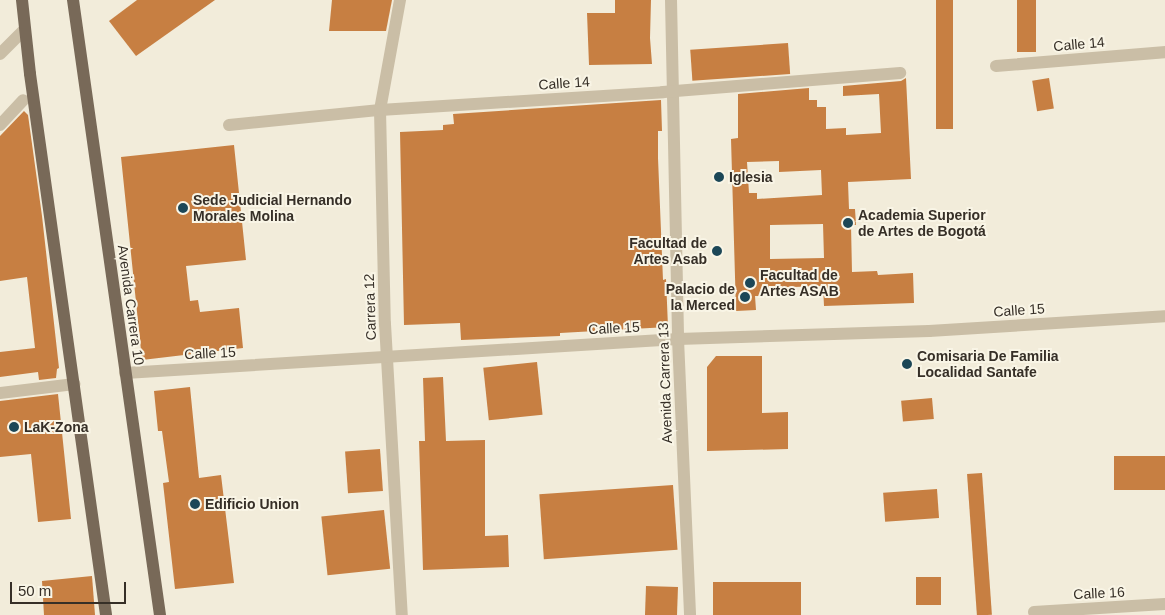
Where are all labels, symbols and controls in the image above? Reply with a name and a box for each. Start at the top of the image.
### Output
street label: Calle 14 [1053,33,1105,55]
street label: Calle 14 [538,73,590,93]
place label: Iglesia [729,169,773,185]
marker: Iglesia [713,171,725,183]
place label: Sede Judicial Hernando Morales Molina [193,192,352,224]
marker: Sede Judicial Hernando Morales Molina [177,202,189,214]
place label: Academia Superior de Artes de Bogotá [858,207,986,240]
marker: Academia Superior de Artes de Bogotá [842,217,854,229]
place label: Facultad de Artes Asab [629,235,707,268]
street label: Avenida Carrera 10 [114,244,148,366]
marker: Facultad de Artes Asab [711,245,723,257]
place label: Facultad de Artes ASAB [760,267,839,300]
street label: Carrera 12 [360,273,380,341]
marker: Facultad de Artes ASAB [744,277,756,289]
place label: Palacio de la Merced [666,281,735,314]
marker: Palacio de la Merced [739,291,751,303]
street label: Calle 15 [993,300,1045,320]
street label: Calle 15 [588,318,640,338]
street label: Avenida Carrera 13 [654,322,676,444]
street label: Calle 15 [184,343,236,363]
place label: Comisaria De Familia Localidad Santafe [917,348,1059,381]
marker: Comisaria De Familia Localidad Santafe [901,358,913,370]
place label: LaK-Zona [24,419,89,435]
marker: LaK-Zona [8,421,20,433]
place label: Edificio Union [205,496,299,512]
marker: Edificio Union [189,498,201,510]
scale bar [12,572,129,604]
text: 50 m [18,582,51,599]
street label: Calle 16 [1073,583,1125,603]

